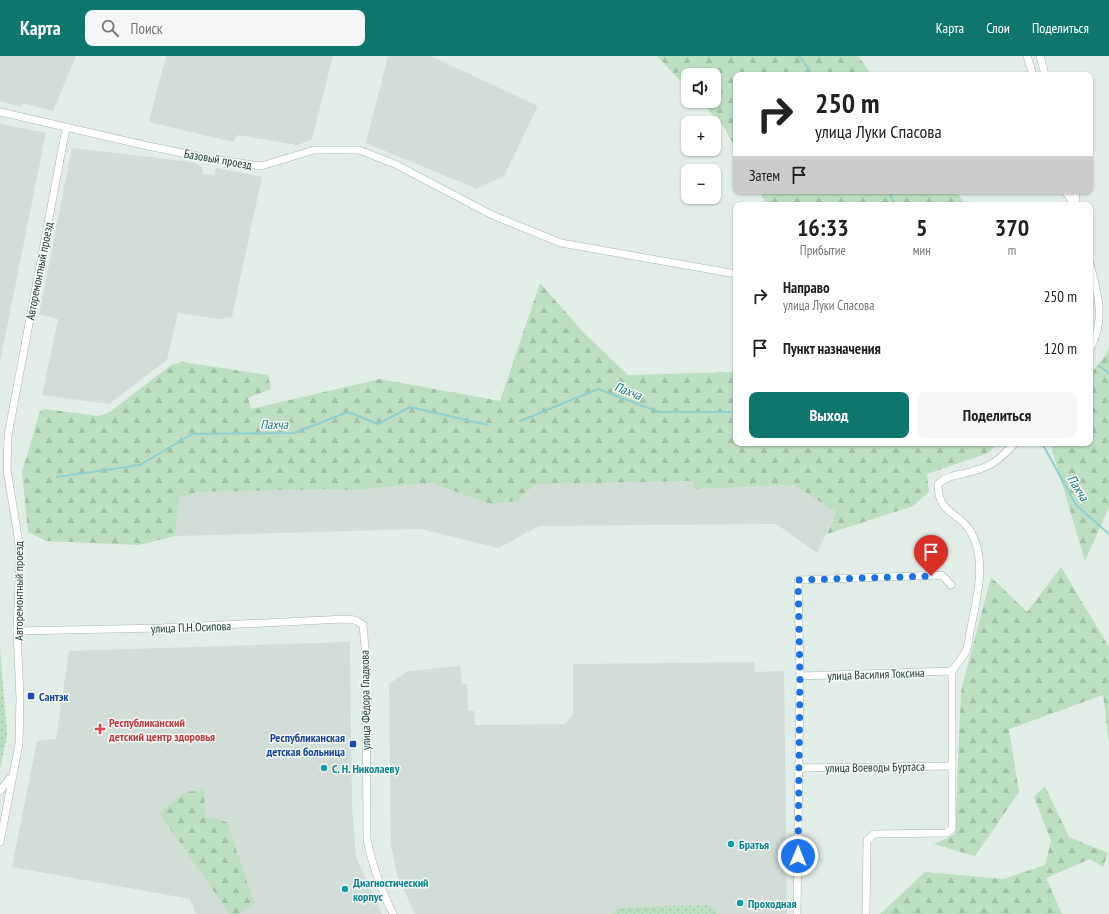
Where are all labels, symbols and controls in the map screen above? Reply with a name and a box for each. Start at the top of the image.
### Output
search box [85,10,365,46]
text: Карта [20,16,61,40]
icon: search [99,17,121,39]
text: Поиск [131,19,163,38]
text: Карта [936,19,964,37]
text: Слои [986,19,1010,37]
text: Поделиться [1032,19,1089,37]
map controls [681,68,721,204]
button: sound [681,68,721,108]
text: 250 m [815,84,879,121]
icon: right [749,88,801,140]
button: + [681,116,721,156]
text: улица Луки Спасова [815,120,942,143]
street label: Базовый проезд [183,146,254,172]
button: − [681,164,721,204]
icon: arrive [788,164,810,186]
text: Затем [749,166,780,185]
text: 16:33 [797,212,849,243]
text: 5 [916,212,927,243]
text: 370 [995,212,1029,243]
street label: Авторемонтный проезд [22,220,56,321]
text: Прибытие [800,242,846,259]
text: мин [913,242,931,259]
text: m [1008,242,1016,259]
text: Направо [783,278,830,297]
icon: right [749,285,771,307]
text: 250 m [1044,287,1077,306]
text: улица Луки Спасова [783,297,875,314]
icon: arrive [749,337,771,359]
text: Пункт назначения [783,339,881,358]
text: 120 m [1044,339,1077,358]
water label: Пахча [612,378,645,404]
button: Выход [749,392,909,438]
button: Поделиться [917,392,1077,438]
water label: Пахча [260,416,289,433]
water label: Пахча [1063,472,1093,505]
pin [914,535,948,576]
street label: Авторемонтный проезд [11,541,26,641]
icon: arrive [920,541,942,563]
street label: улица П.Н.Осипова [151,618,232,636]
street label: улица Фёдора Гладкова [357,650,373,750]
street label: улица Василия Токсина [827,665,925,683]
place label: Сантэк [39,689,68,704]
marker: Сантэк [26,691,36,701]
place label: Республиканский детский центр здоровья [108,715,215,744]
marker: Республиканский детский центр здоровья [94,723,106,735]
place label: Республиканская детская больница [265,730,345,759]
marker: Республиканская детская больница [348,739,358,749]
street label: улица Воеводы Буртаса [825,759,925,775]
place label: С. Н. Николаеву [332,761,400,776]
marker: С. Н. Николаеву [319,763,329,773]
position arrow [777,835,819,877]
place label: Братья [739,837,769,852]
marker: Братья [726,839,736,849]
place label: Диагностический корпус [353,875,428,904]
marker: Диагностический корпус [340,884,350,894]
place label: Проходная [748,896,796,911]
marker: Проходная [735,898,745,908]

